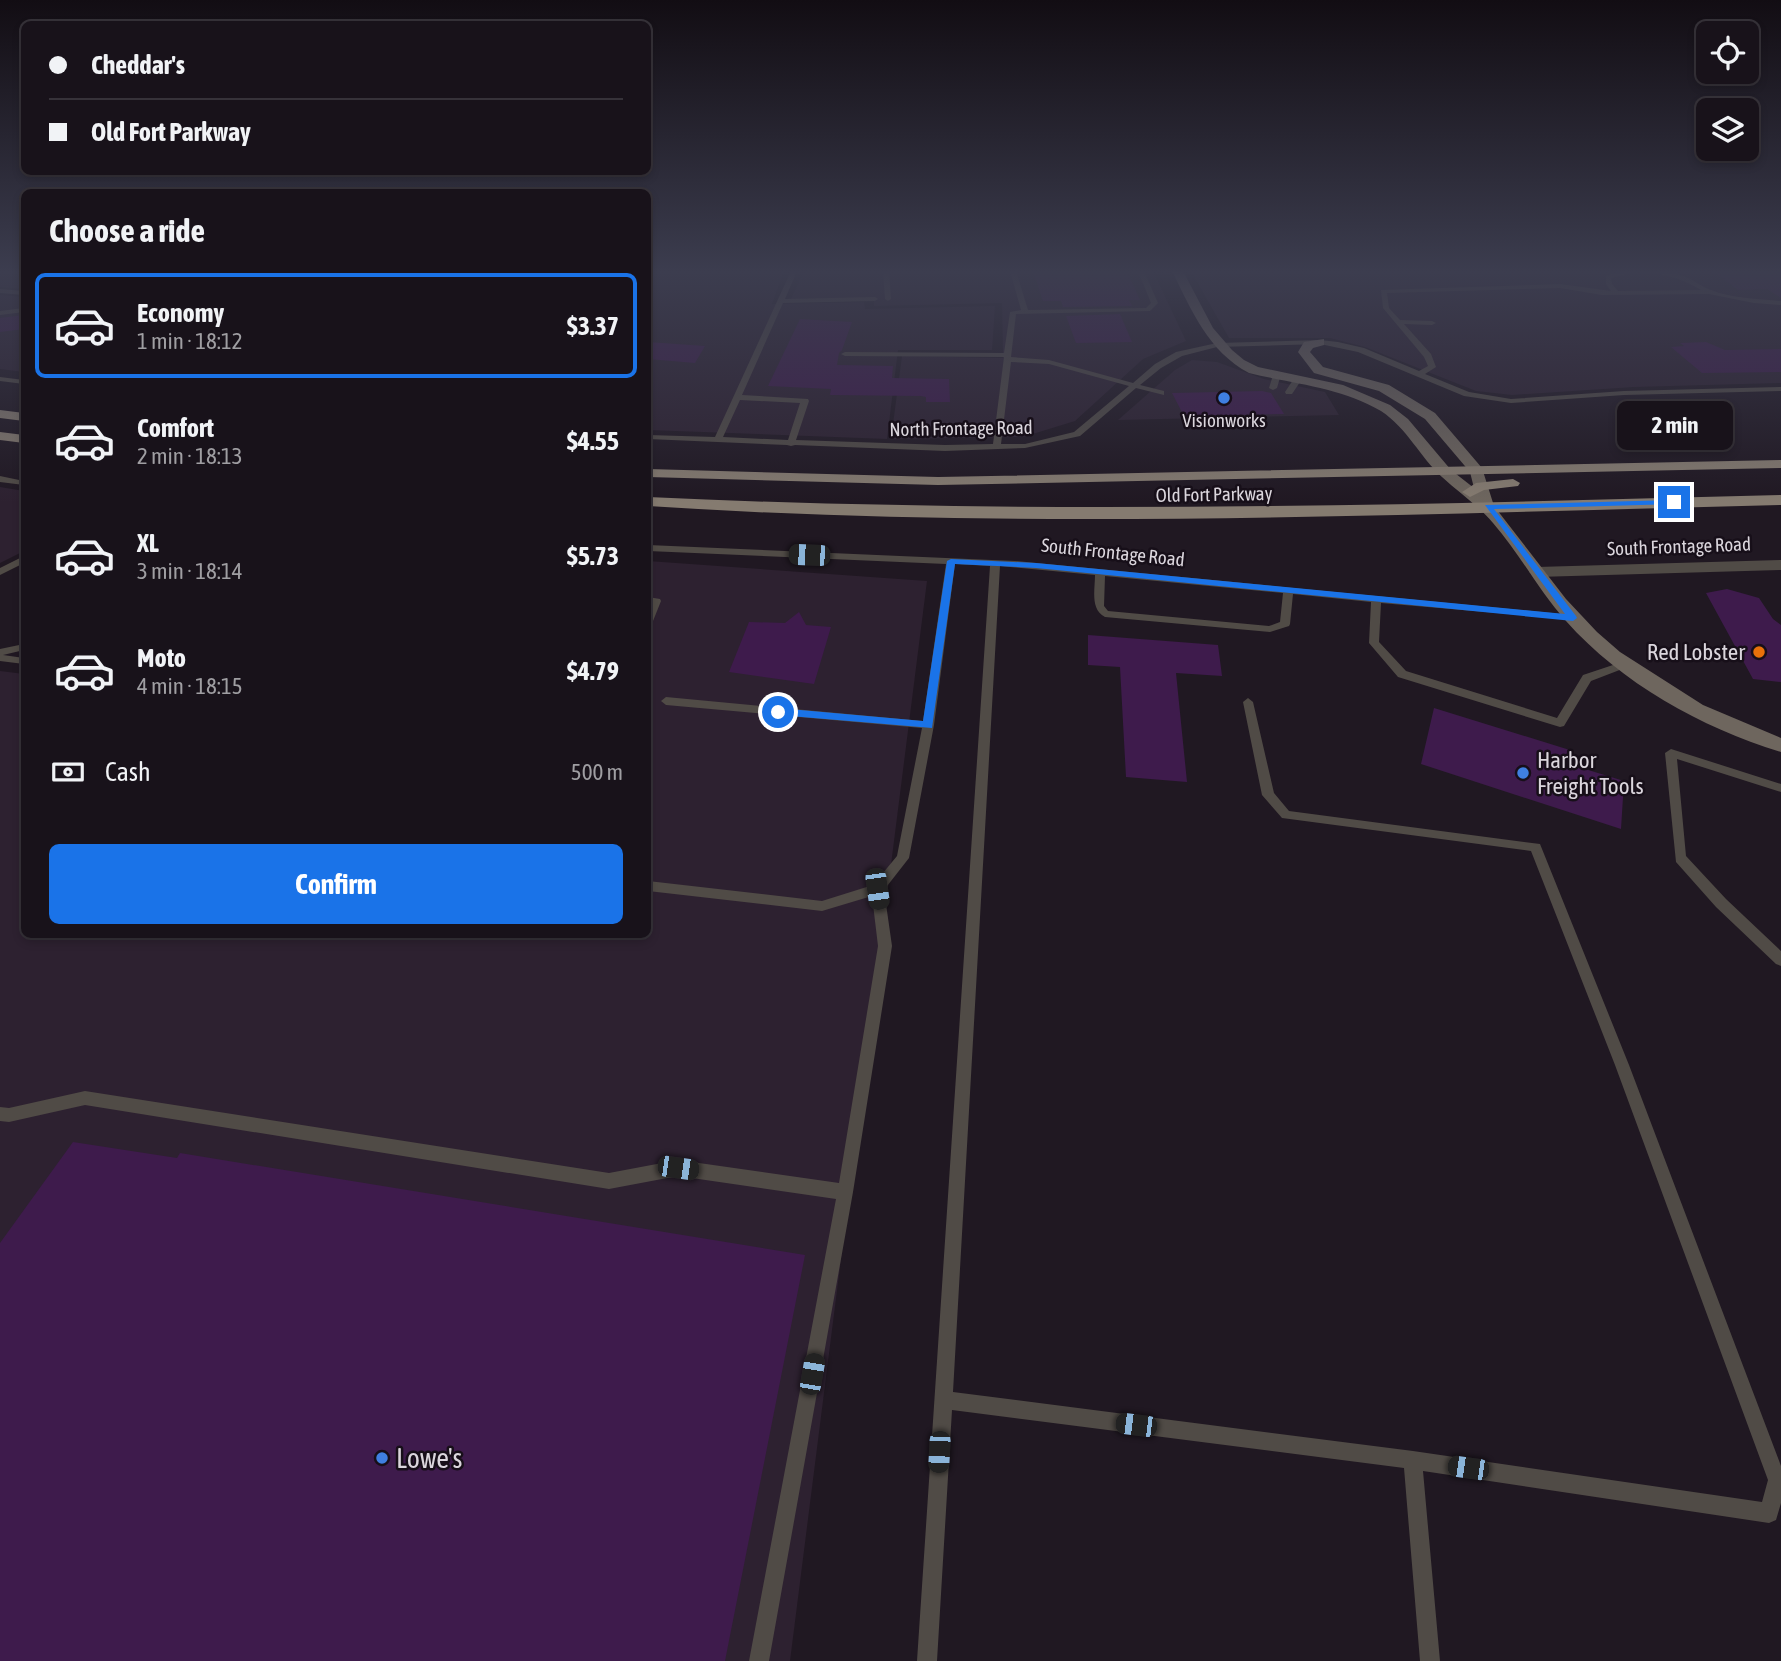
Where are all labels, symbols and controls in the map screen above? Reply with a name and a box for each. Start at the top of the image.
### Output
map controls [1696,21,1759,161]
button: locate [1696,21,1759,84]
text: Cheddar's [91,50,185,80]
button: layers [1696,98,1759,161]
text: Old Fort Parkway [91,117,251,147]
text: Choose a ride [49,212,205,249]
icon: car [53,294,116,357]
text: Economy [137,298,224,328]
text: $3.37 [567,311,619,341]
text: 1 min · 18:12 [137,328,243,354]
marker: Visionworks [1216,390,1232,406]
callout: 2 min [1616,400,1732,449]
icon: car [53,409,116,472]
place label: Visionworks [1182,409,1266,431]
text: 2 min [1652,412,1698,438]
text: Comfort [137,413,214,443]
street label: North Frontage Road [889,416,1033,440]
text: $4.55 [567,426,619,456]
text: 2 min · 18:13 [137,443,243,469]
street label: Old Fort Parkway [1155,482,1273,506]
route end [1658,486,1690,518]
icon: car [53,524,116,587]
text: XL [137,528,159,558]
street label: South Frontage Road [1607,532,1751,560]
street label: South Frontage Road [1040,534,1186,570]
text: $5.73 [567,541,619,571]
car [788,544,831,566]
text: 3 min · 18:14 [137,558,243,584]
icon: car [53,639,116,702]
place label: Red Lobster [1647,639,1746,665]
text: Moto [137,643,186,673]
marker: Red Lobster [1751,644,1767,660]
text: $4.79 [567,656,619,686]
text: 4 min · 18:15 [137,673,243,699]
route start [762,696,794,728]
place label: Harbor Freight Tools [1537,747,1644,799]
icon: cash [49,753,87,791]
text: Cash [105,757,151,787]
text: 500 m [571,759,623,785]
marker: Harbor Freight Tools [1515,765,1531,781]
button: Confirm [49,844,623,924]
car [864,867,891,911]
car [656,1155,701,1181]
car [799,1351,826,1397]
car [1114,1412,1159,1438]
car [928,1430,951,1474]
place label: Lowe's [396,1442,463,1474]
marker: Lowe's [374,1450,390,1466]
car [1446,1455,1491,1481]

